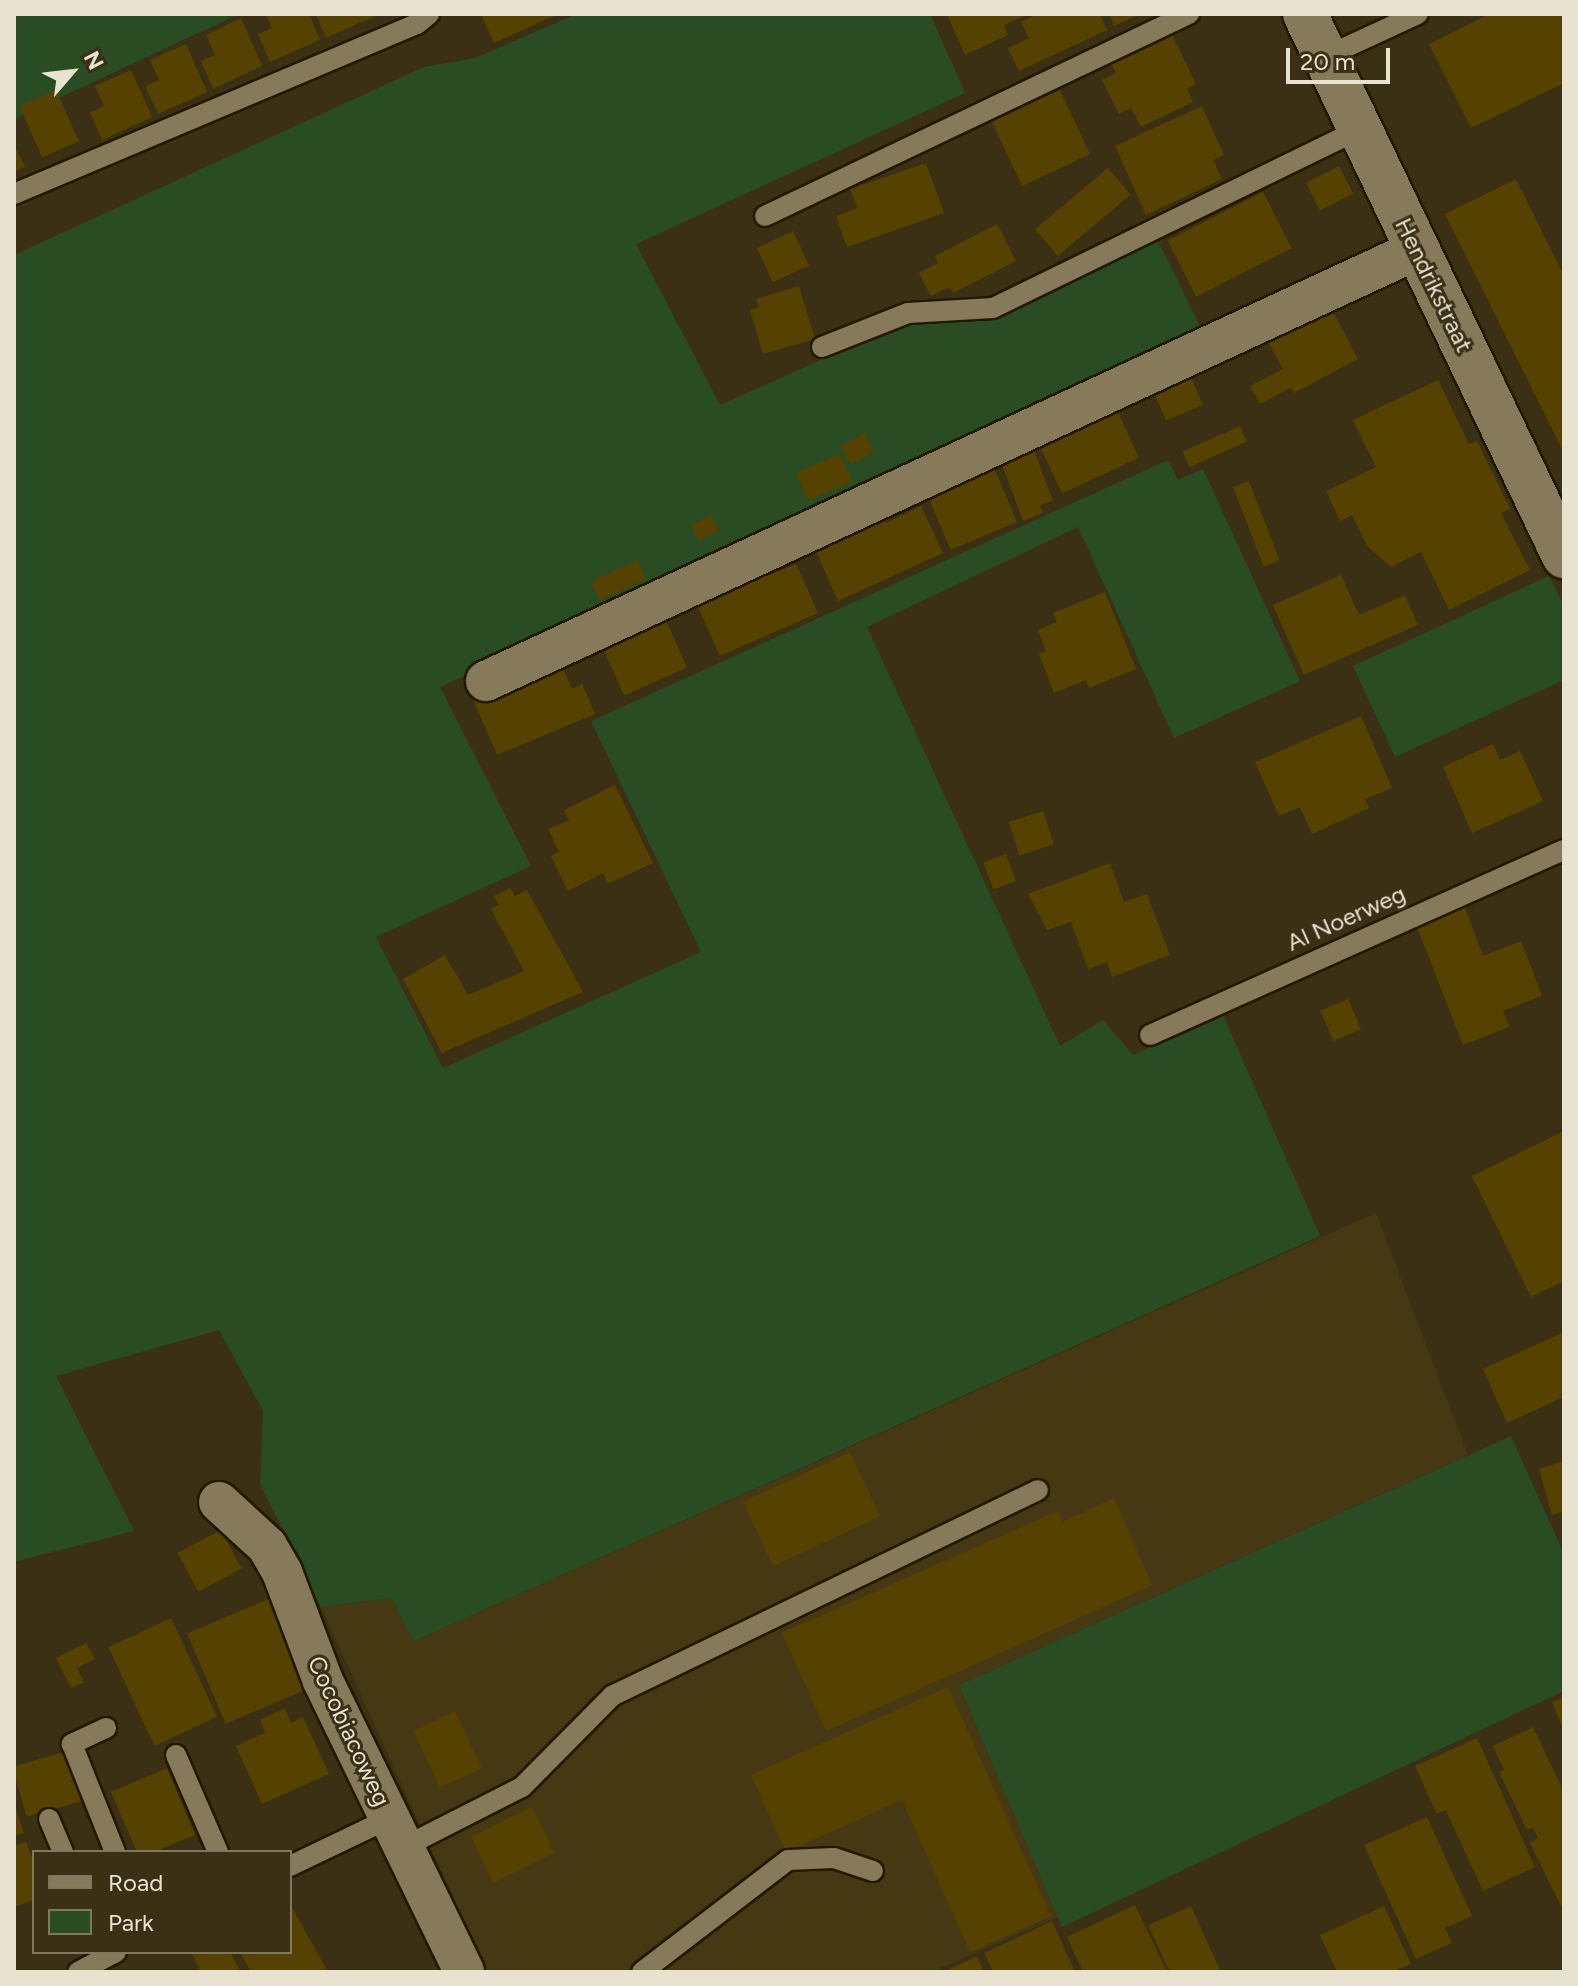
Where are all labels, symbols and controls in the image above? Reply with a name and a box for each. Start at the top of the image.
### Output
north arrow [32,32,112,112]
scale bar [1290,32,1394,82]
text: N [78,47,110,74]
text: 20 m [1300,47,1355,76]
street label: Hendrikstraat [1389,213,1479,357]
street label: Al Noerweg [1282,879,1410,957]
street label: Cocobiacoweg [302,1651,396,1811]
legend [32,1850,292,1954]
text: Road [108,1868,163,1897]
text: Park [108,1908,154,1937]

